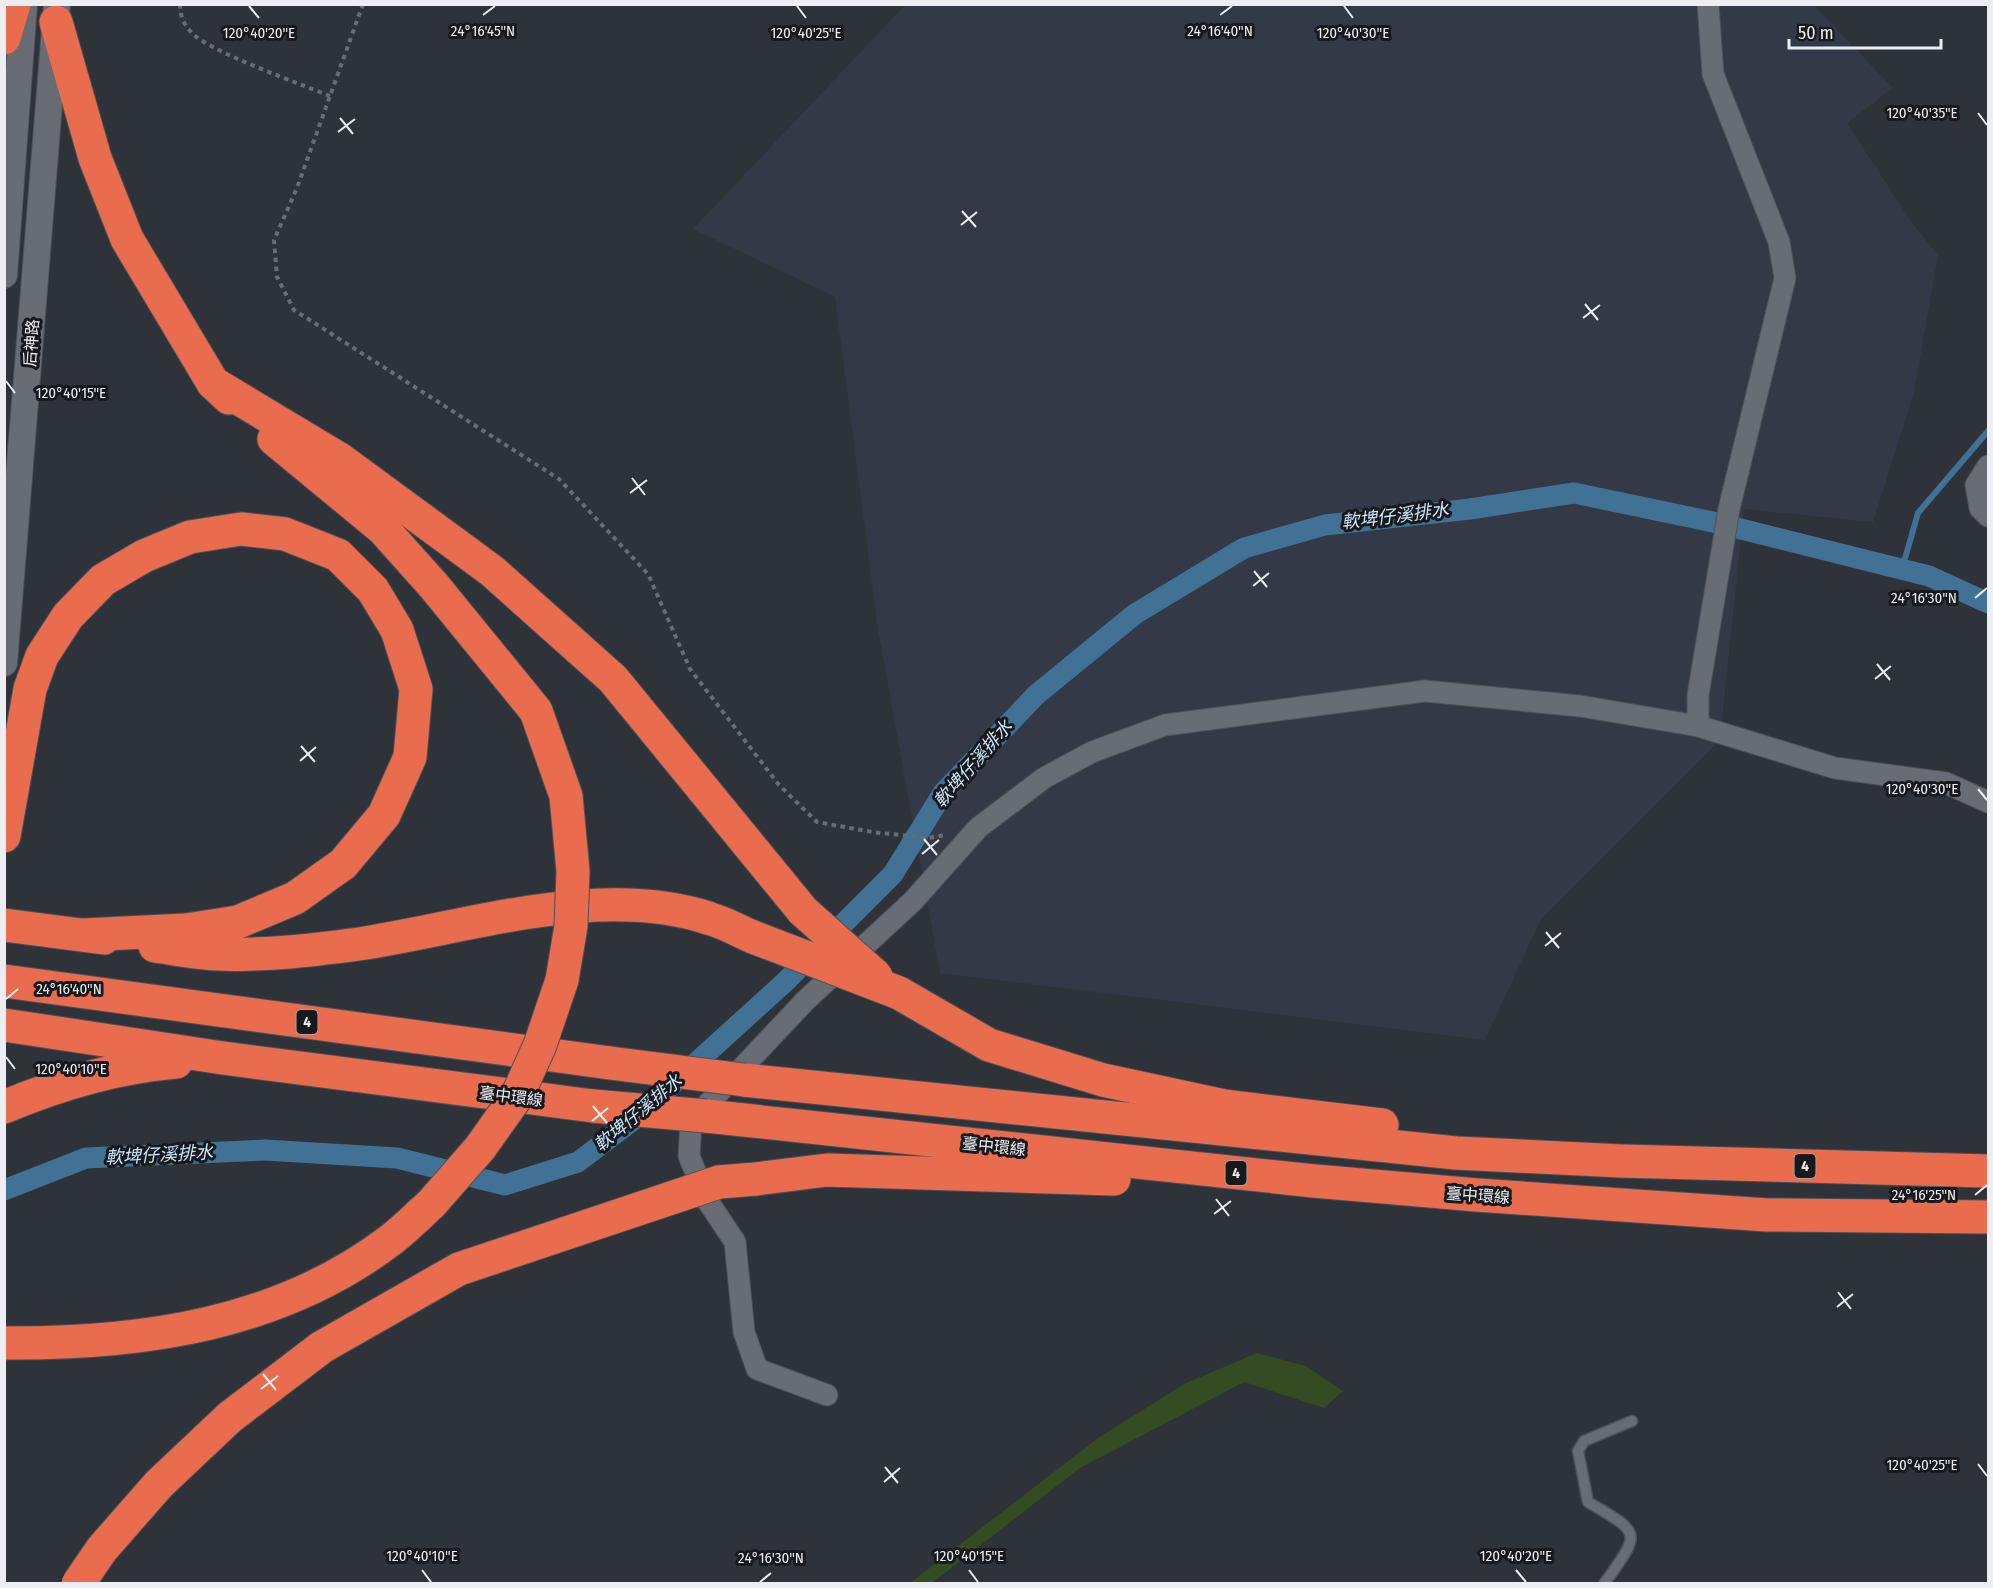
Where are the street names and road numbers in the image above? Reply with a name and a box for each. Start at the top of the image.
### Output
street label: 后神路 [20,318,43,368]
road number: 4 [296,1010,318,1034]
street label: 臺中環線 [478,1083,544,1110]
street label: 臺中環線 [961,1134,1027,1159]
road number: 4 [1794,1154,1816,1178]
road number: 4 [1226,1161,1246,1185]
street label: 臺中環線 [1445,1184,1511,1207]

